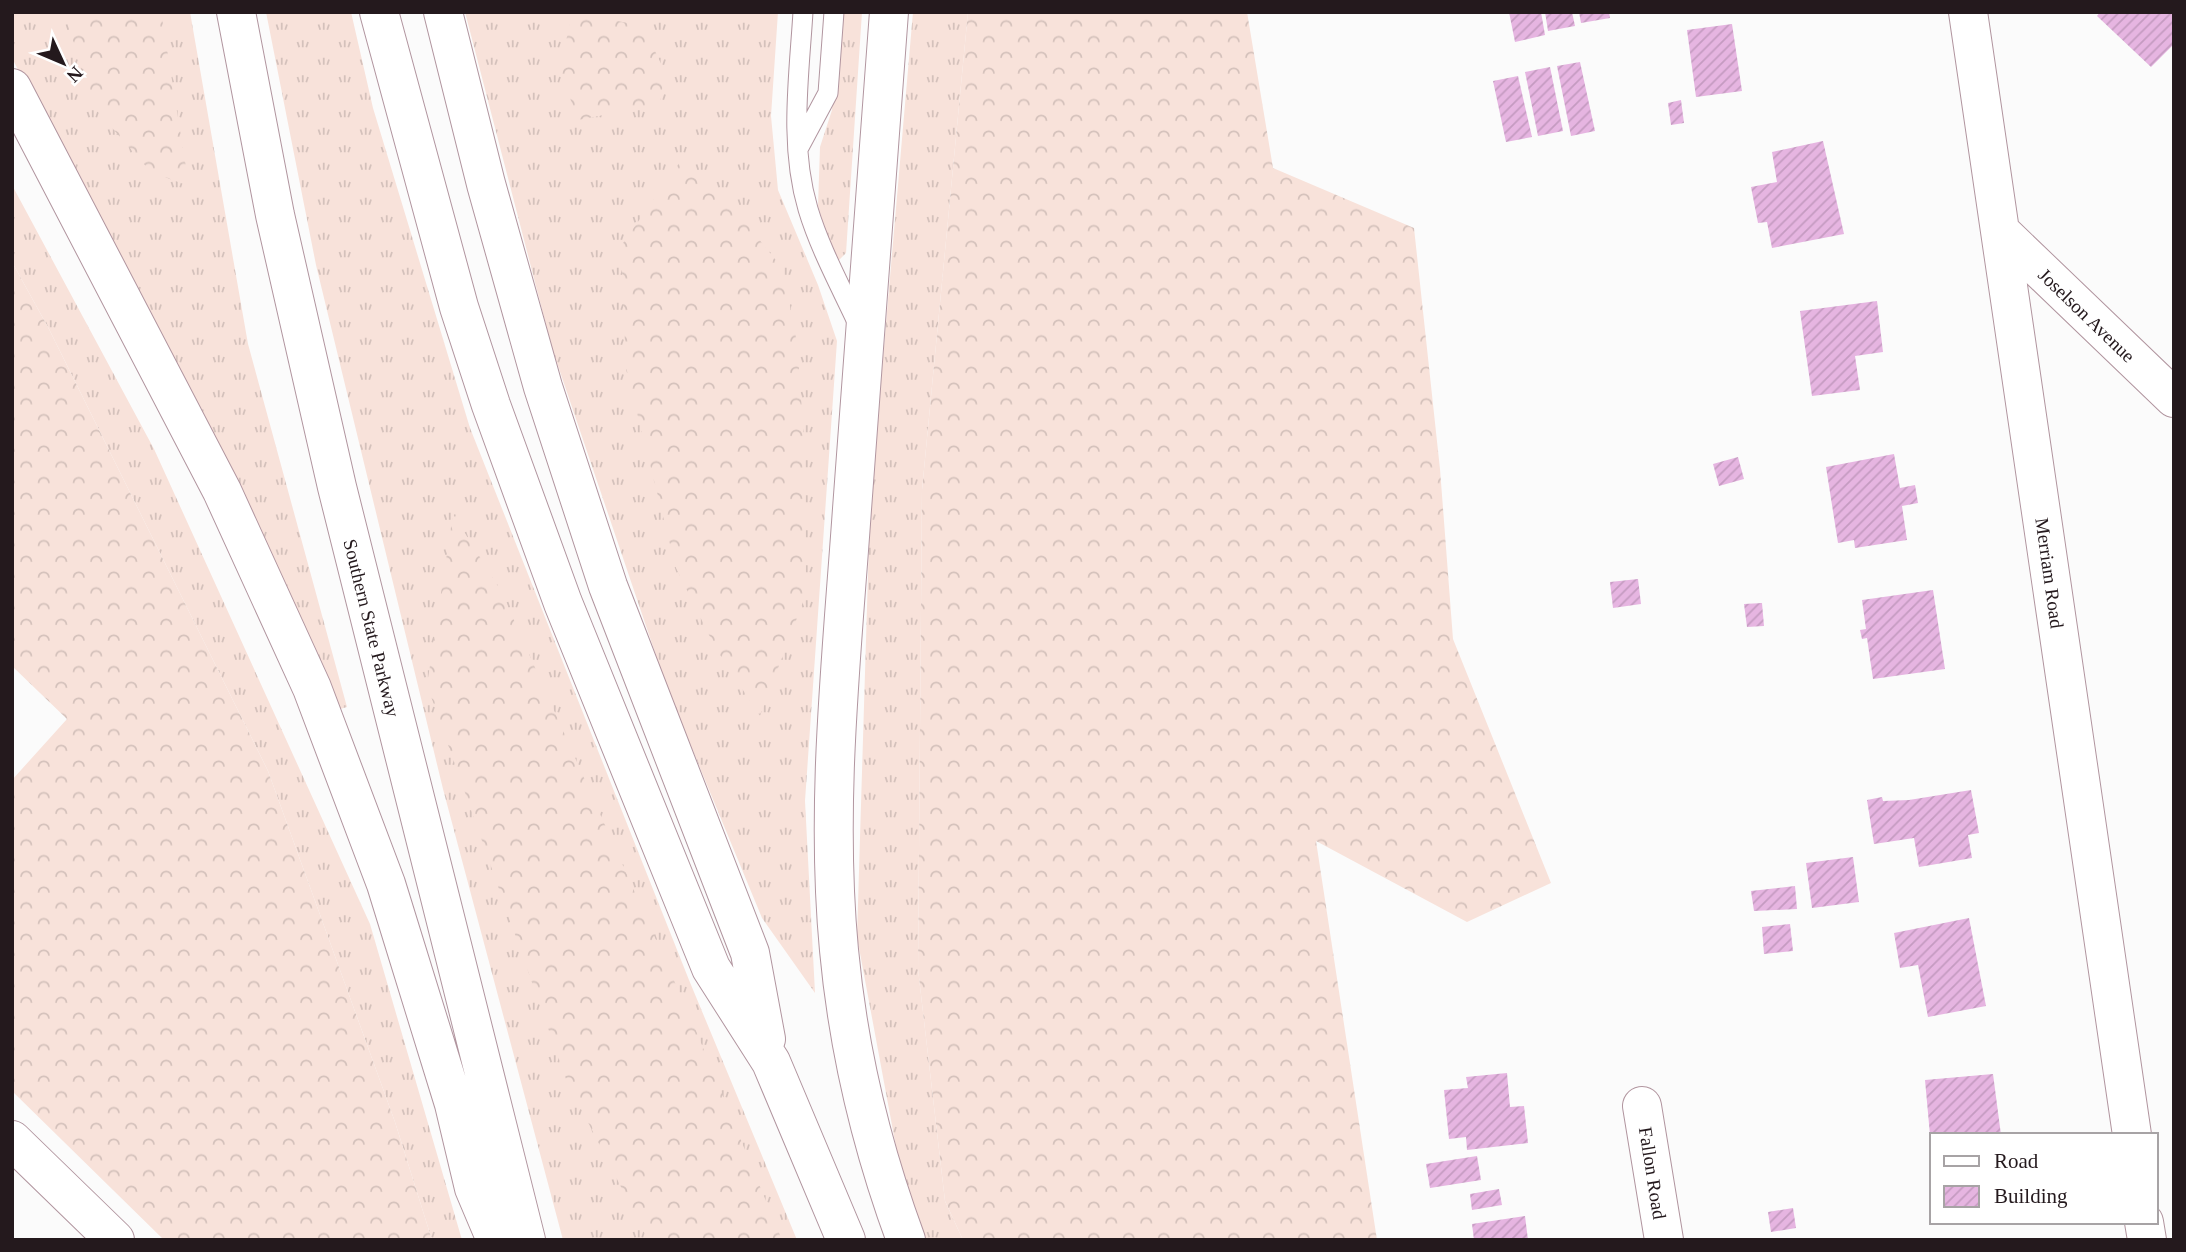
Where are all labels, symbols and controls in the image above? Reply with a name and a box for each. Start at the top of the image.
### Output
north arrow [28,28,98,98]
text: N [62,62,87,87]
street label: Joselson Avenue [2034,264,2139,367]
street label: Merriam Road [2031,516,2068,630]
street label: Southern State Parkway [339,537,404,720]
street label: Fallon Road [1635,1125,1670,1221]
legend [1930,1133,2158,1224]
text: Road [1994,1149,2039,1173]
text: Building [1994,1184,2068,1208]

